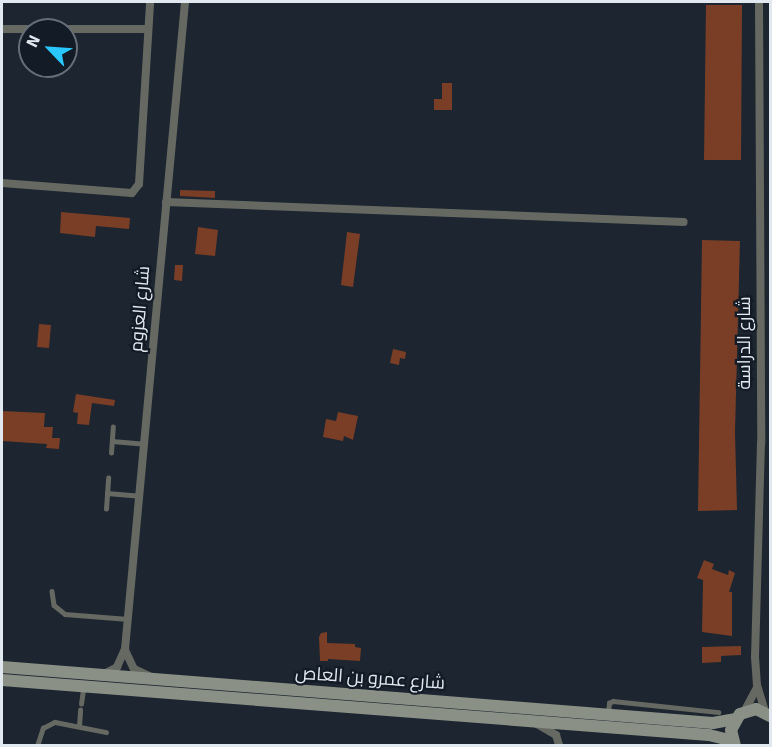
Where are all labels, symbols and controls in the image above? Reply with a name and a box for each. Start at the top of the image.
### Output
north arrow [18,18,78,78]
text: N [22,32,45,51]
street label: شارع العزوم [125,265,155,353]
street label: شارع الدراسة [733,296,755,390]
street label: شارع عمرو بن العاص [294,662,446,694]

